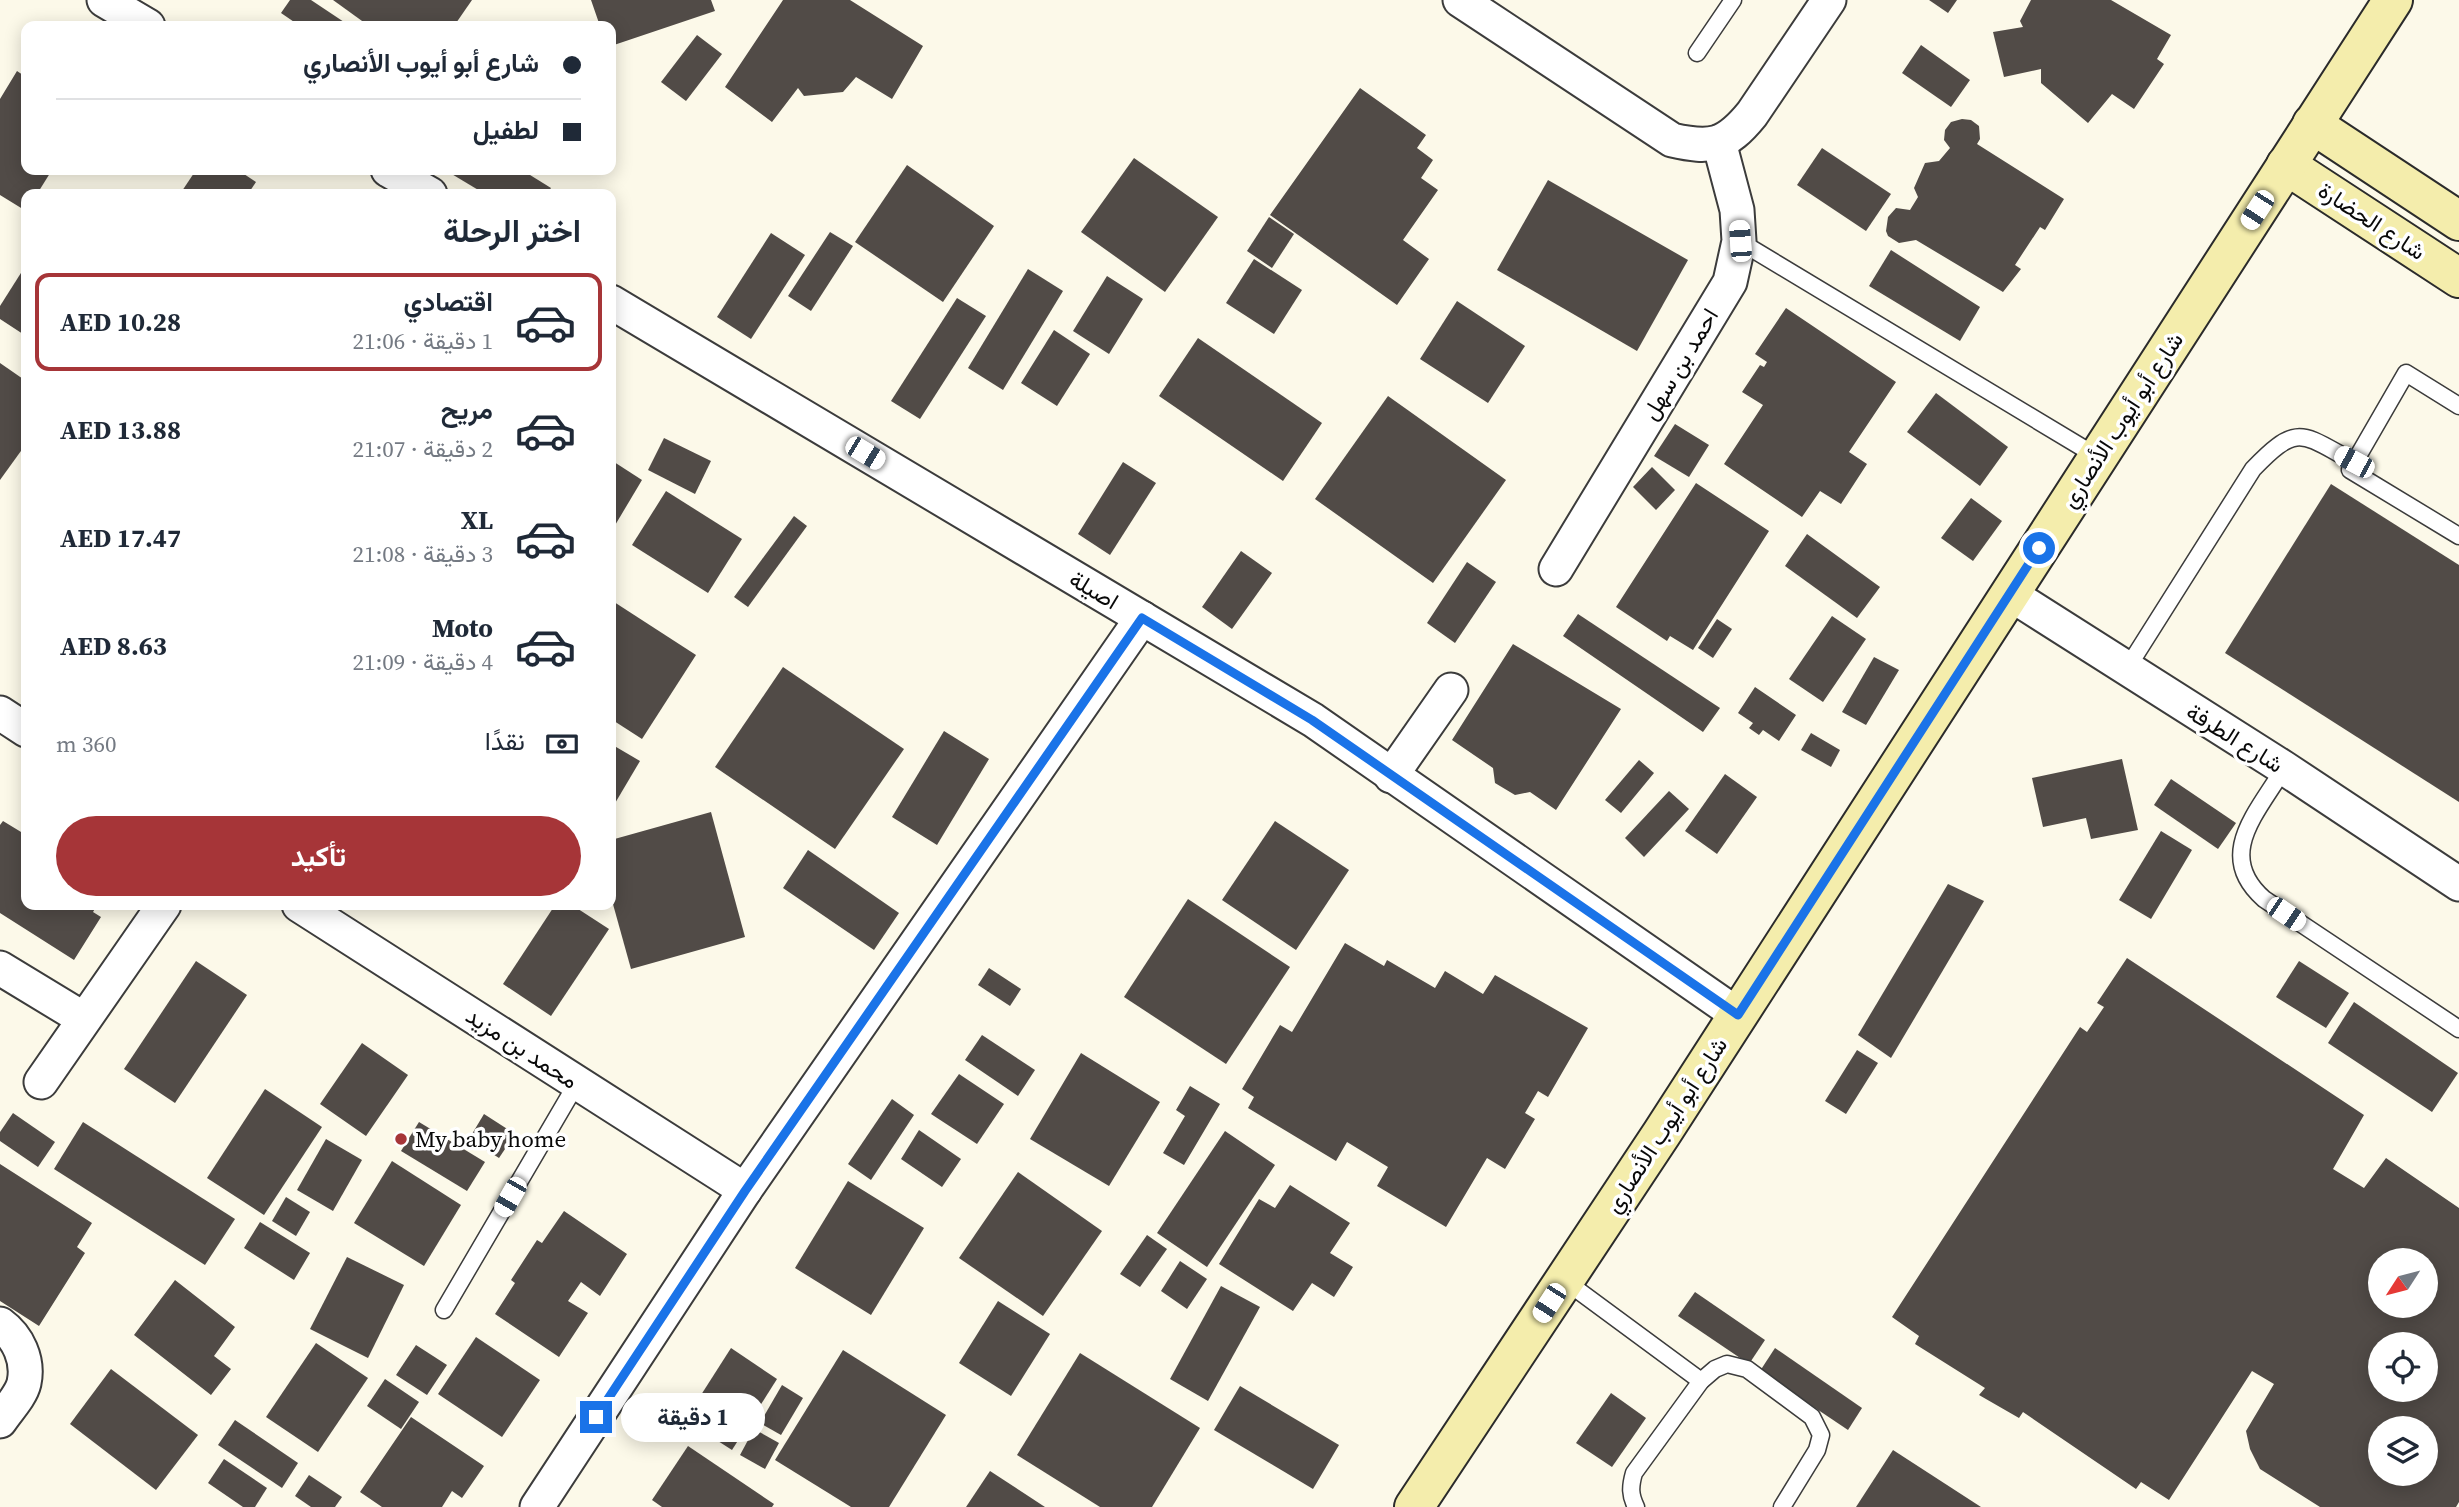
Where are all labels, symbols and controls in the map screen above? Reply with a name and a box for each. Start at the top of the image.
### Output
text: شارع أبو أيوب الأنصاري [303,45,539,81]
text: لطفيل [473,112,539,148]
street label: شارع الحضارة [2312,174,2432,268]
car [2237,187,2278,233]
text: اختر الرحلة [443,209,581,253]
car [1729,219,1752,263]
text: اقتصادي [404,284,493,320]
icon: car [514,291,577,354]
street label: احمد بن سهل [1634,302,1726,426]
text: AED 10.28 [60,304,181,340]
text: 1 دقيقة · 21:06 [352,325,493,357]
street label: شارع أبو أيوب الأنصاري [2053,326,2193,516]
text: مريح [441,392,493,428]
icon: car [514,399,577,462]
text: AED 13.88 [60,412,181,448]
text: 2 دقيقة · 21:07 [352,433,493,465]
car [842,433,889,473]
car [2331,443,2378,481]
text: XL [461,502,493,538]
icon: car [514,507,577,570]
text: AED 17.47 [60,520,181,556]
route start [2023,532,2055,564]
text: 3 دقيقة · 21:08 [352,538,493,570]
street label: اصيلة [1063,563,1125,617]
text: Moto [432,610,493,646]
icon: car [514,615,577,678]
text: AED 8.63 [60,628,167,664]
text: 4 دقيقة · 21:09 [352,646,493,678]
street label: شارع الطرفة [2180,696,2290,780]
text: نقدًا [485,723,525,759]
icon: cash [543,725,581,763]
text: 360 m [56,728,117,760]
button: تأكيد [56,816,581,896]
car [2263,894,2310,934]
street label: محمد بن مزيد [460,1000,584,1096]
street label: شارع أبو أيوب الأنصاري [1597,1031,1737,1221]
place label: My baby home [415,1123,566,1155]
marker: My baby home [393,1131,409,1147]
car [491,1174,530,1220]
north arrow [2368,1248,2438,1318]
map controls [2368,1248,2438,1486]
car [1529,1280,1570,1326]
button: locate [2368,1332,2438,1402]
callout: 1 دقيقة [620,1392,764,1442]
route end [580,1401,612,1433]
text: 1 دقيقة [657,1401,729,1433]
button: layers [2368,1416,2438,1486]

